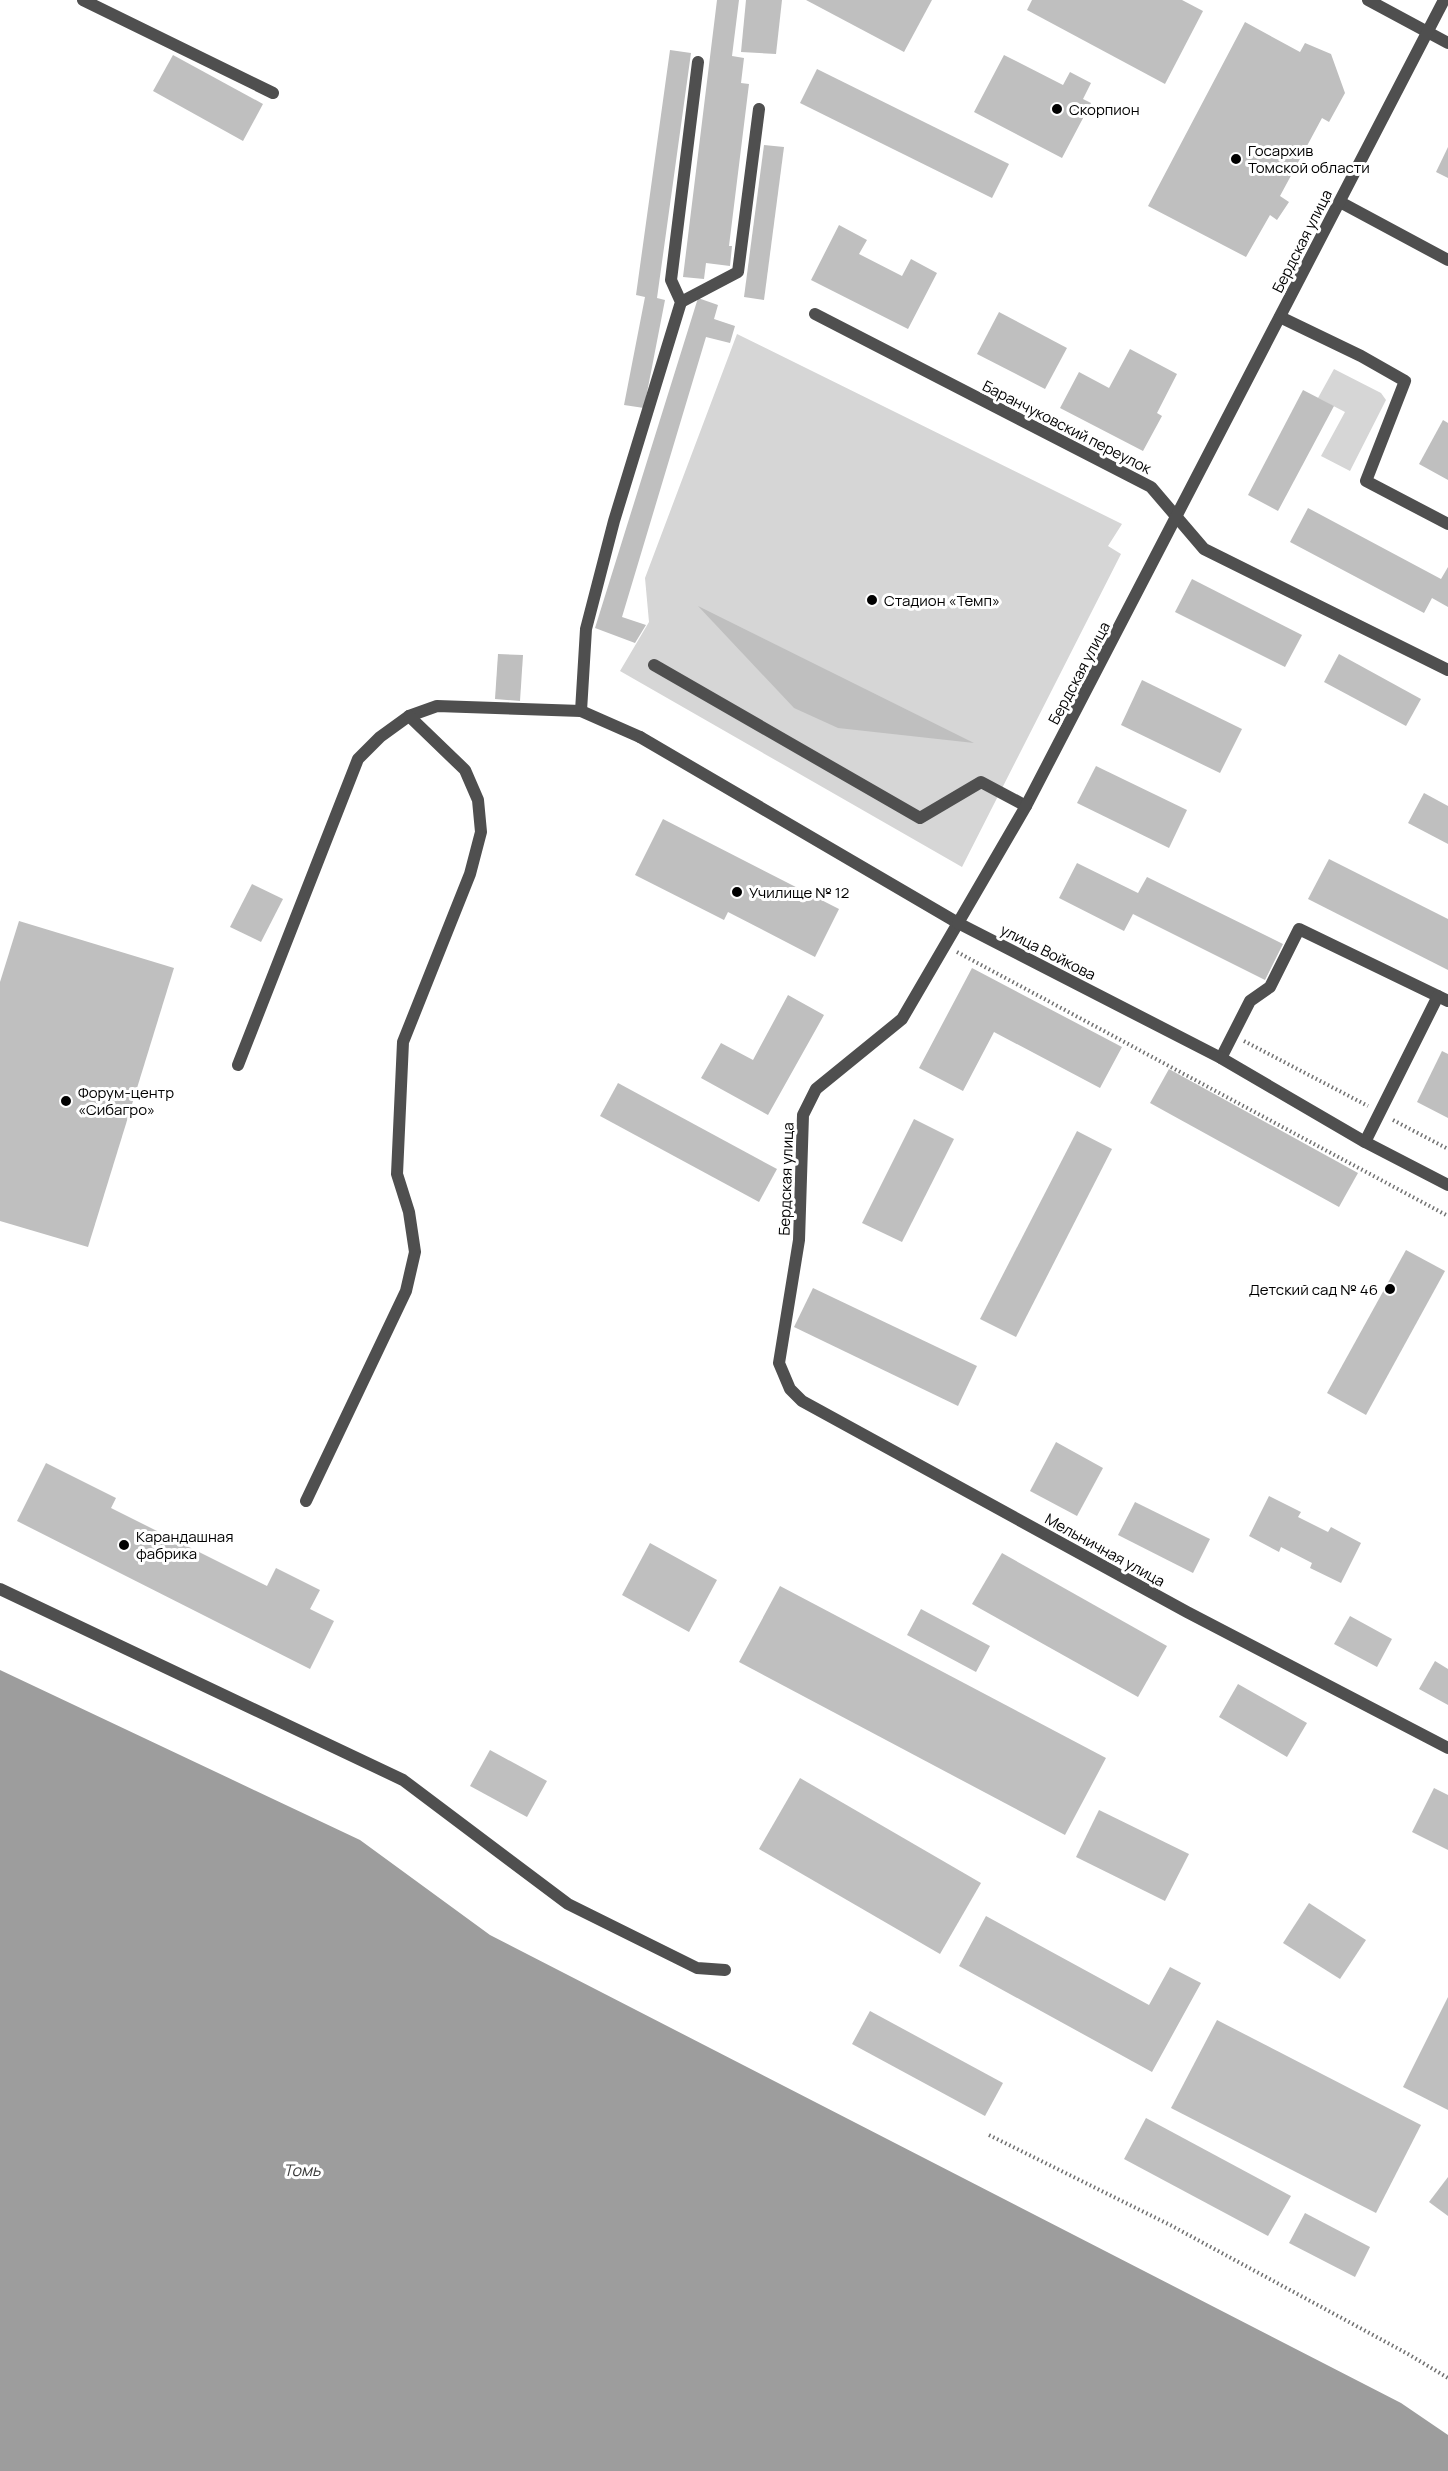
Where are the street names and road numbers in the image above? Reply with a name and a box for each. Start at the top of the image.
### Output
street label: Бердская улица [1267,186,1337,296]
street label: Баранчуковский переулок [979,375,1156,479]
street label: Бердская улица [1043,618,1115,728]
street label: улица Войкова [997,919,1099,985]
street label: Бердская улица [774,1122,798,1236]
street label: Мельничная улица [1041,1508,1169,1592]

